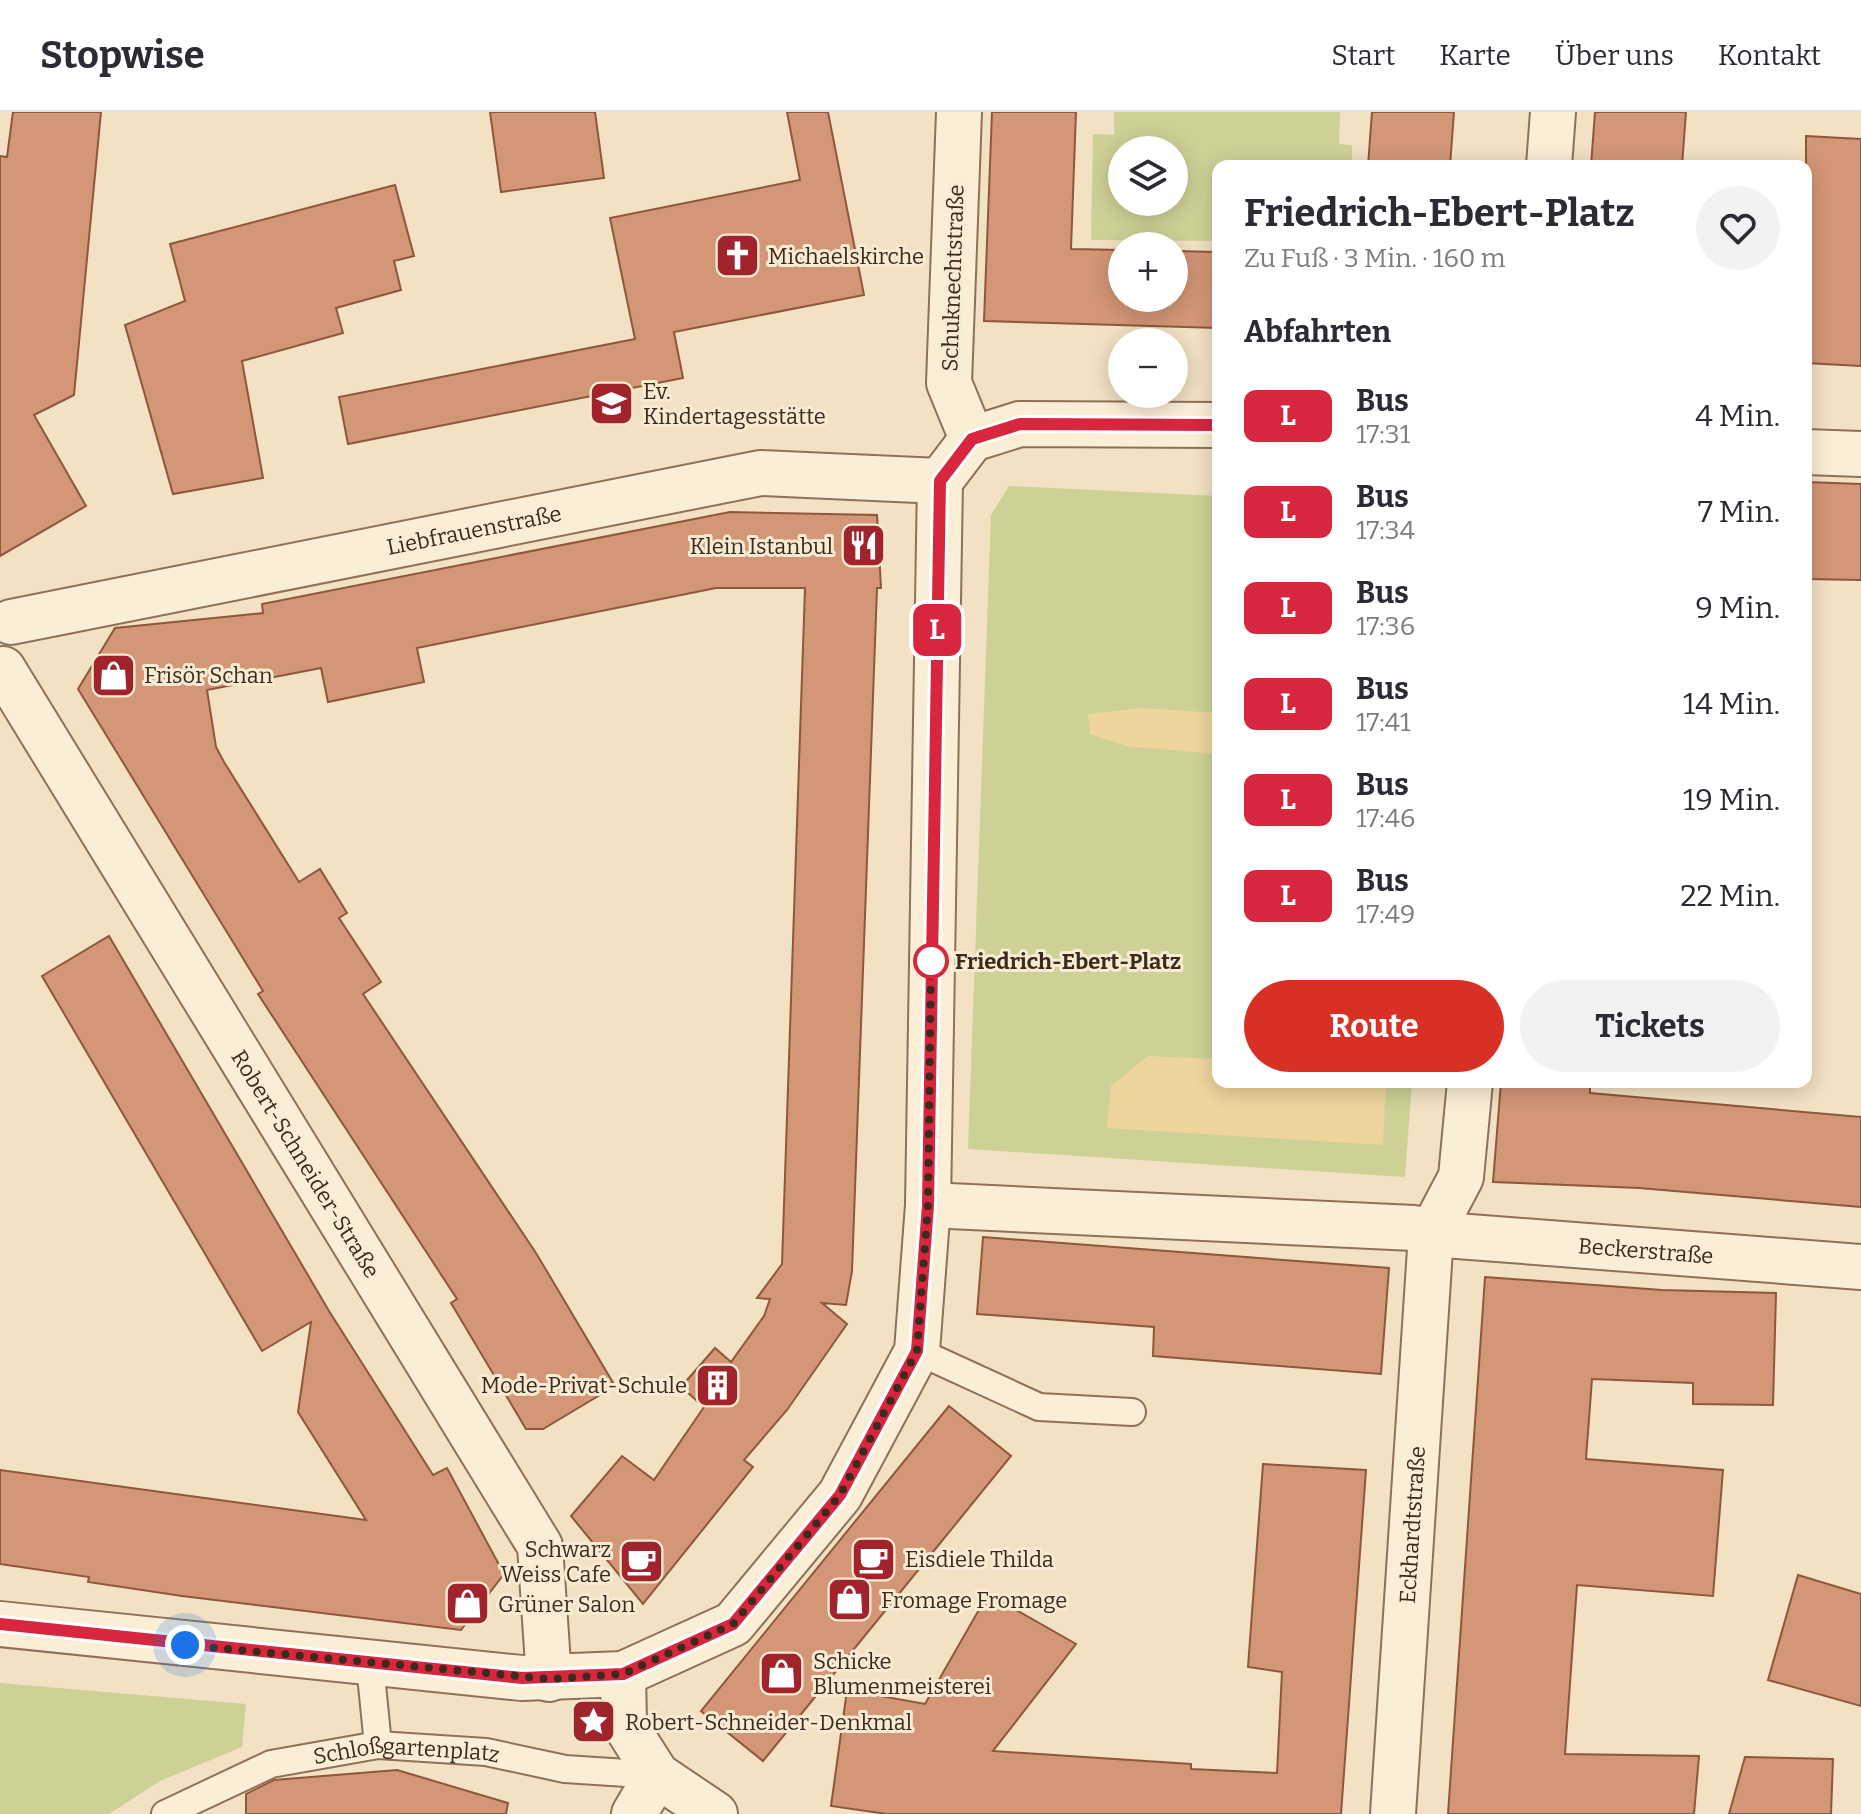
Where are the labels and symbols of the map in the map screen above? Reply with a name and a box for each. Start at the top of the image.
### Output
street label: Schuknechtstraße [936,184,970,372]
church icon: Michaelskirche [713,232,761,280]
place label: Michaelskirche [768,243,924,270]
place label: Ev. Kindertagesstätte [643,378,826,430]
school or university icon: Ev. Kindertagesstätte [588,380,636,428]
street label: Liebfrauenstraße [384,499,564,560]
restaurant icon: Klein Istanbul [840,522,888,570]
place label: Klein Istanbul [690,533,833,560]
line badge: L [911,604,963,656]
shop icon: Frisör Schan [89,651,137,699]
place label: Frisör Schan [144,662,273,689]
marker: Friedrich-Ebert-Platz [914,944,948,978]
place label: Friedrich-Ebert-Platz [955,948,1181,975]
street label: Robert-Schneider-Straße [226,1045,386,1283]
street label: Beckerstraße [1577,1232,1715,1269]
building icon: Mode-Privat-Schule [694,1361,742,1409]
place label: Mode-Privat-Schule [481,1372,687,1399]
street label: Eckhardtstraße [1393,1445,1431,1604]
cafe icon: Eisdiele Thilda [850,1535,898,1583]
place label: Schwarz Weiss Cafe [501,1536,611,1588]
cafe icon: Schwarz Weiss Cafe [618,1538,666,1586]
place label: Eisdiele Thilda [905,1546,1054,1573]
shop icon: Fromage Fromage [826,1576,874,1624]
shop icon: Grüner Salon [443,1580,491,1628]
place label: Fromage Fromage [881,1587,1067,1614]
place label: Grüner Salon [498,1591,635,1618]
your location [165,1625,205,1665]
place label: Schicke Blumenmeisterei [813,1648,992,1700]
shop icon: Schicke Blumenmeisterei [758,1650,806,1698]
place icon: Robert-Schneider-Denkmal [570,1698,618,1746]
place label: Robert-Schneider-Denkmal [625,1709,912,1736]
street label: Schloßgartenplatz [311,1731,502,1770]

